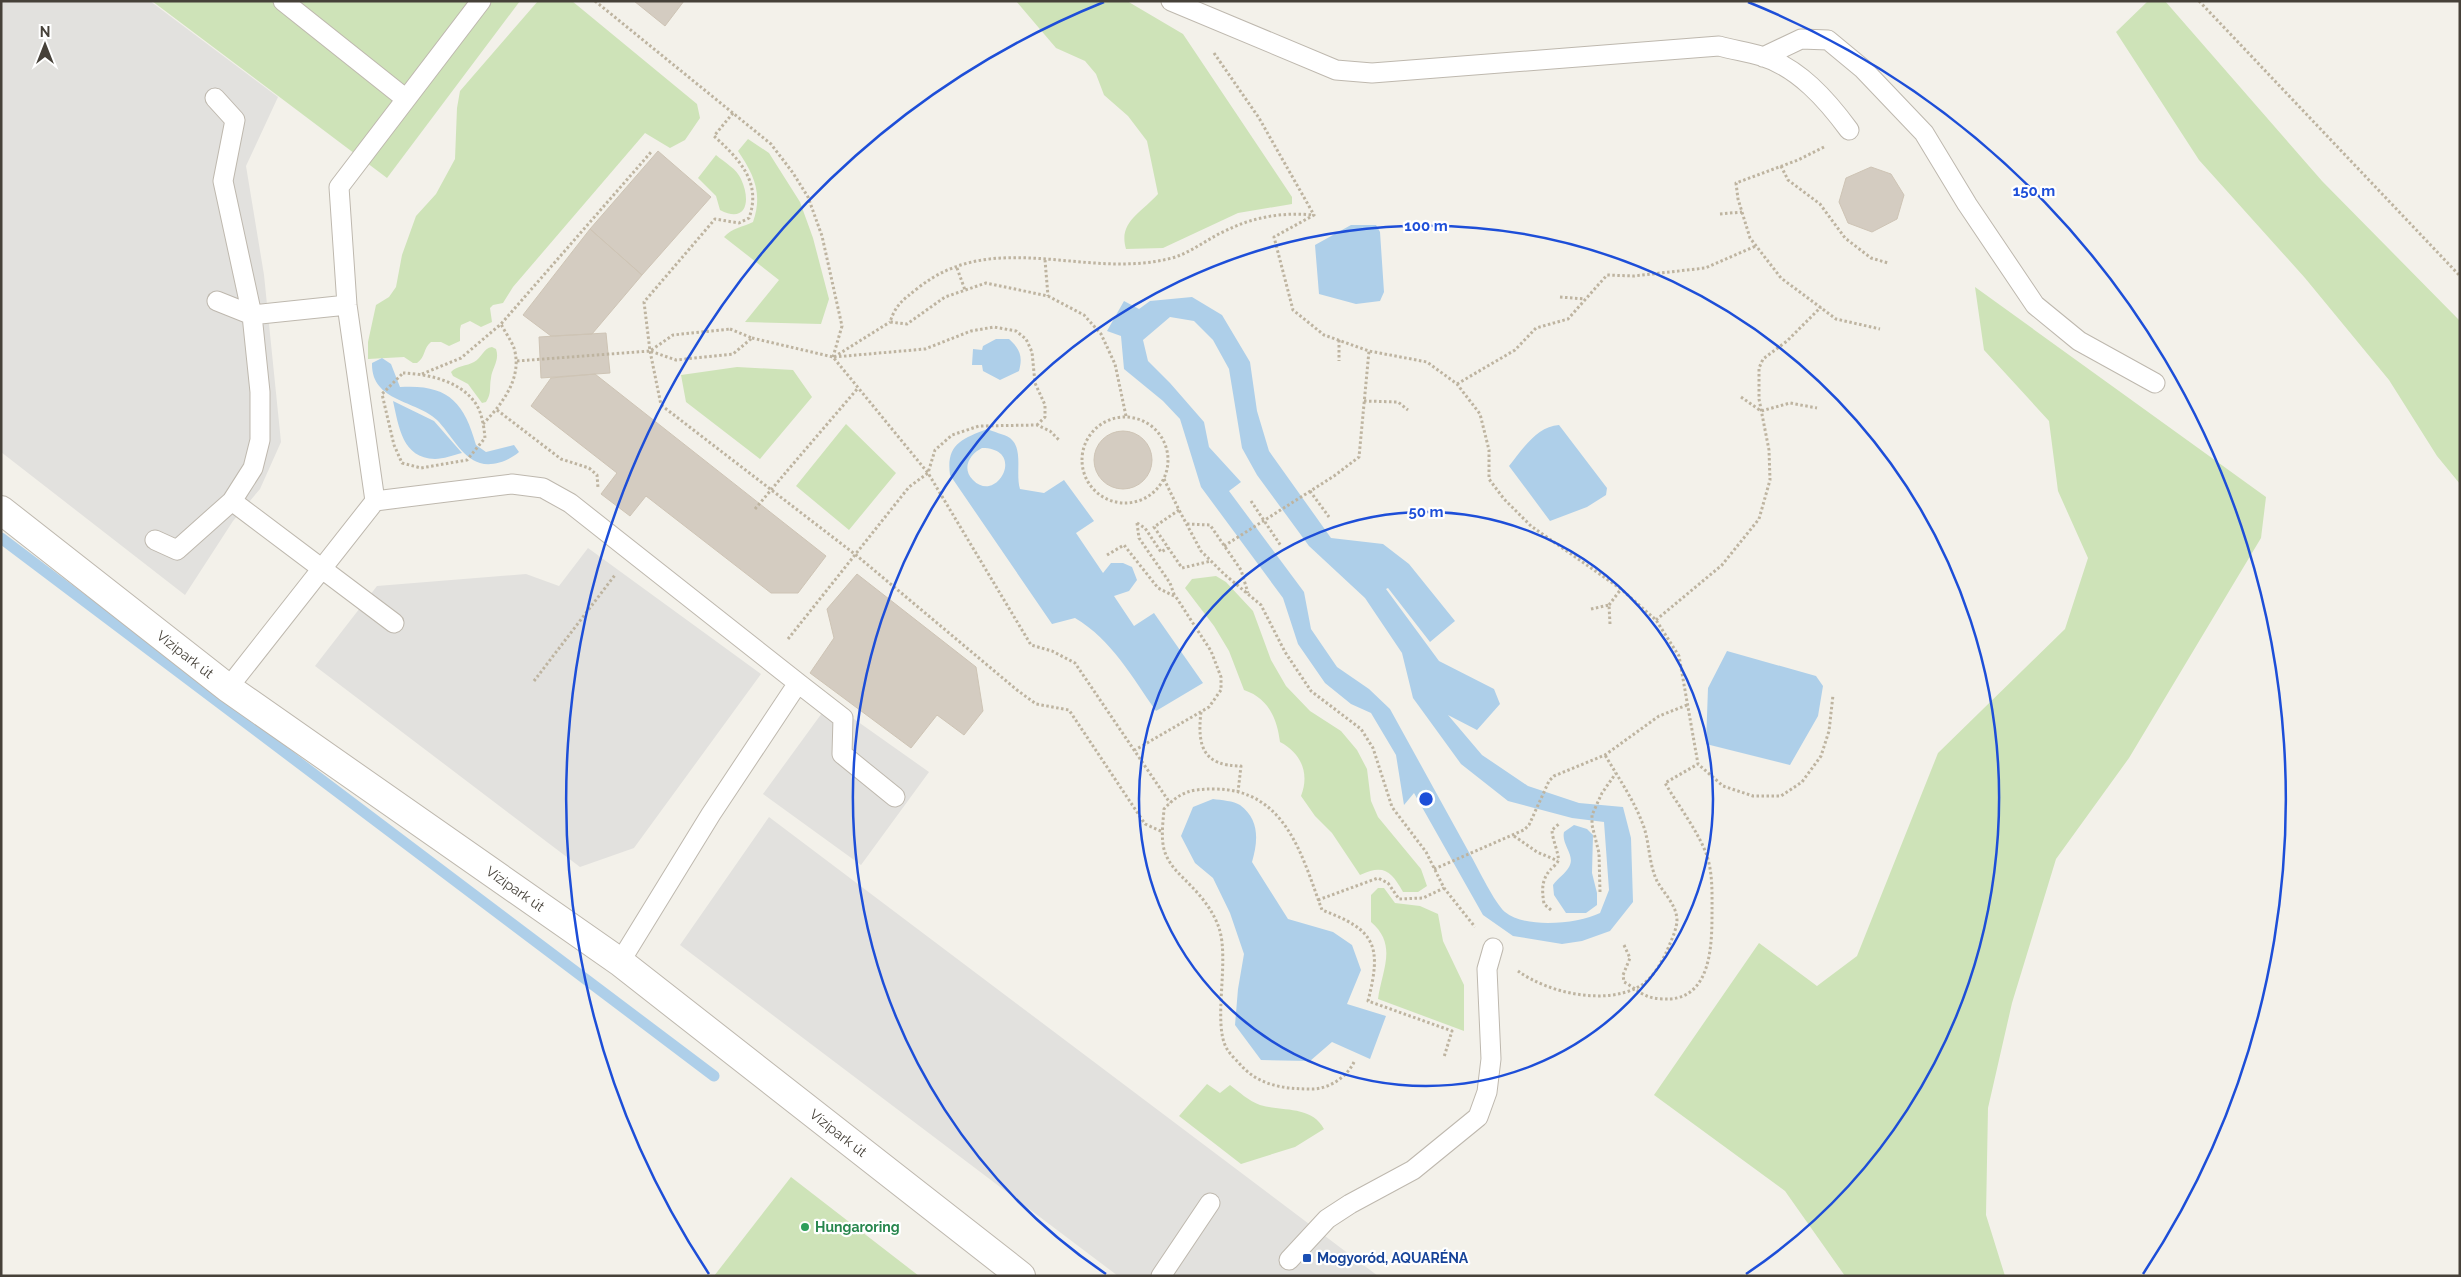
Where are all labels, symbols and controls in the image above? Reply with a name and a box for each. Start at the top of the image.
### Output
north arrow [20,20,70,70]
text: N [40,24,50,40]
text: 150 m [2013,182,2055,200]
text: 100 m [1404,217,1448,235]
text: 50 m [1408,503,1444,521]
street label: Vízipark út [154,627,217,682]
centre of rings [1417,790,1435,808]
street label: Vízipark út [483,863,548,915]
street label: Vízipark út [807,1106,870,1160]
place label: Hungaroring [815,1219,900,1235]
marker: Hungaroring [799,1221,811,1233]
place label: Mogyoród, AQUARÉNA [1317,1249,1469,1266]
marker: Mogyoród, AQUARÉNA [1301,1252,1313,1264]

